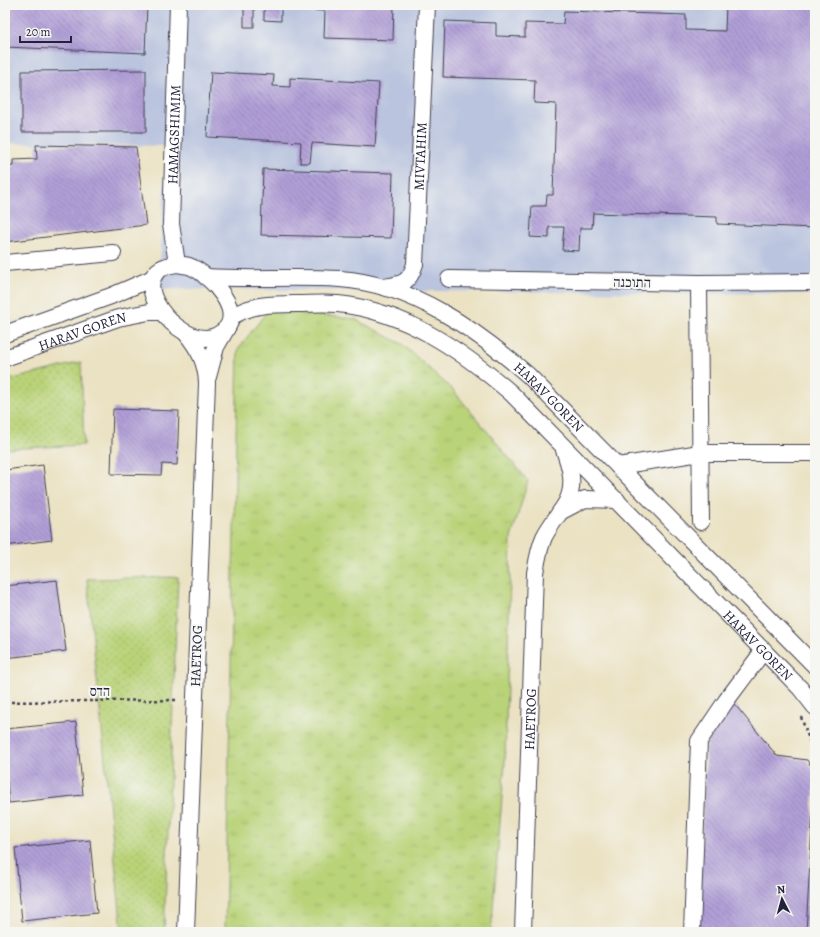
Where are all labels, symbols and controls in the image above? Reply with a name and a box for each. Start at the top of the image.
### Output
scale bar [20,18,71,44]
text: 20 m [26,24,50,40]
street label: HAMAGSHIMIM [163,84,185,185]
street label: MIVTAHIM [409,122,432,191]
street label: התוכנה [613,273,651,292]
street label: HARAV GOREN [36,308,128,355]
street label: HARAV GOREN [509,358,588,436]
street label: HARAV GOREN [719,606,797,685]
street label: HAETROG [186,625,207,687]
street label: הדס [90,682,110,701]
street label: HAETROG [520,688,541,750]
north arrow [762,879,802,919]
text: N [776,882,786,897]

